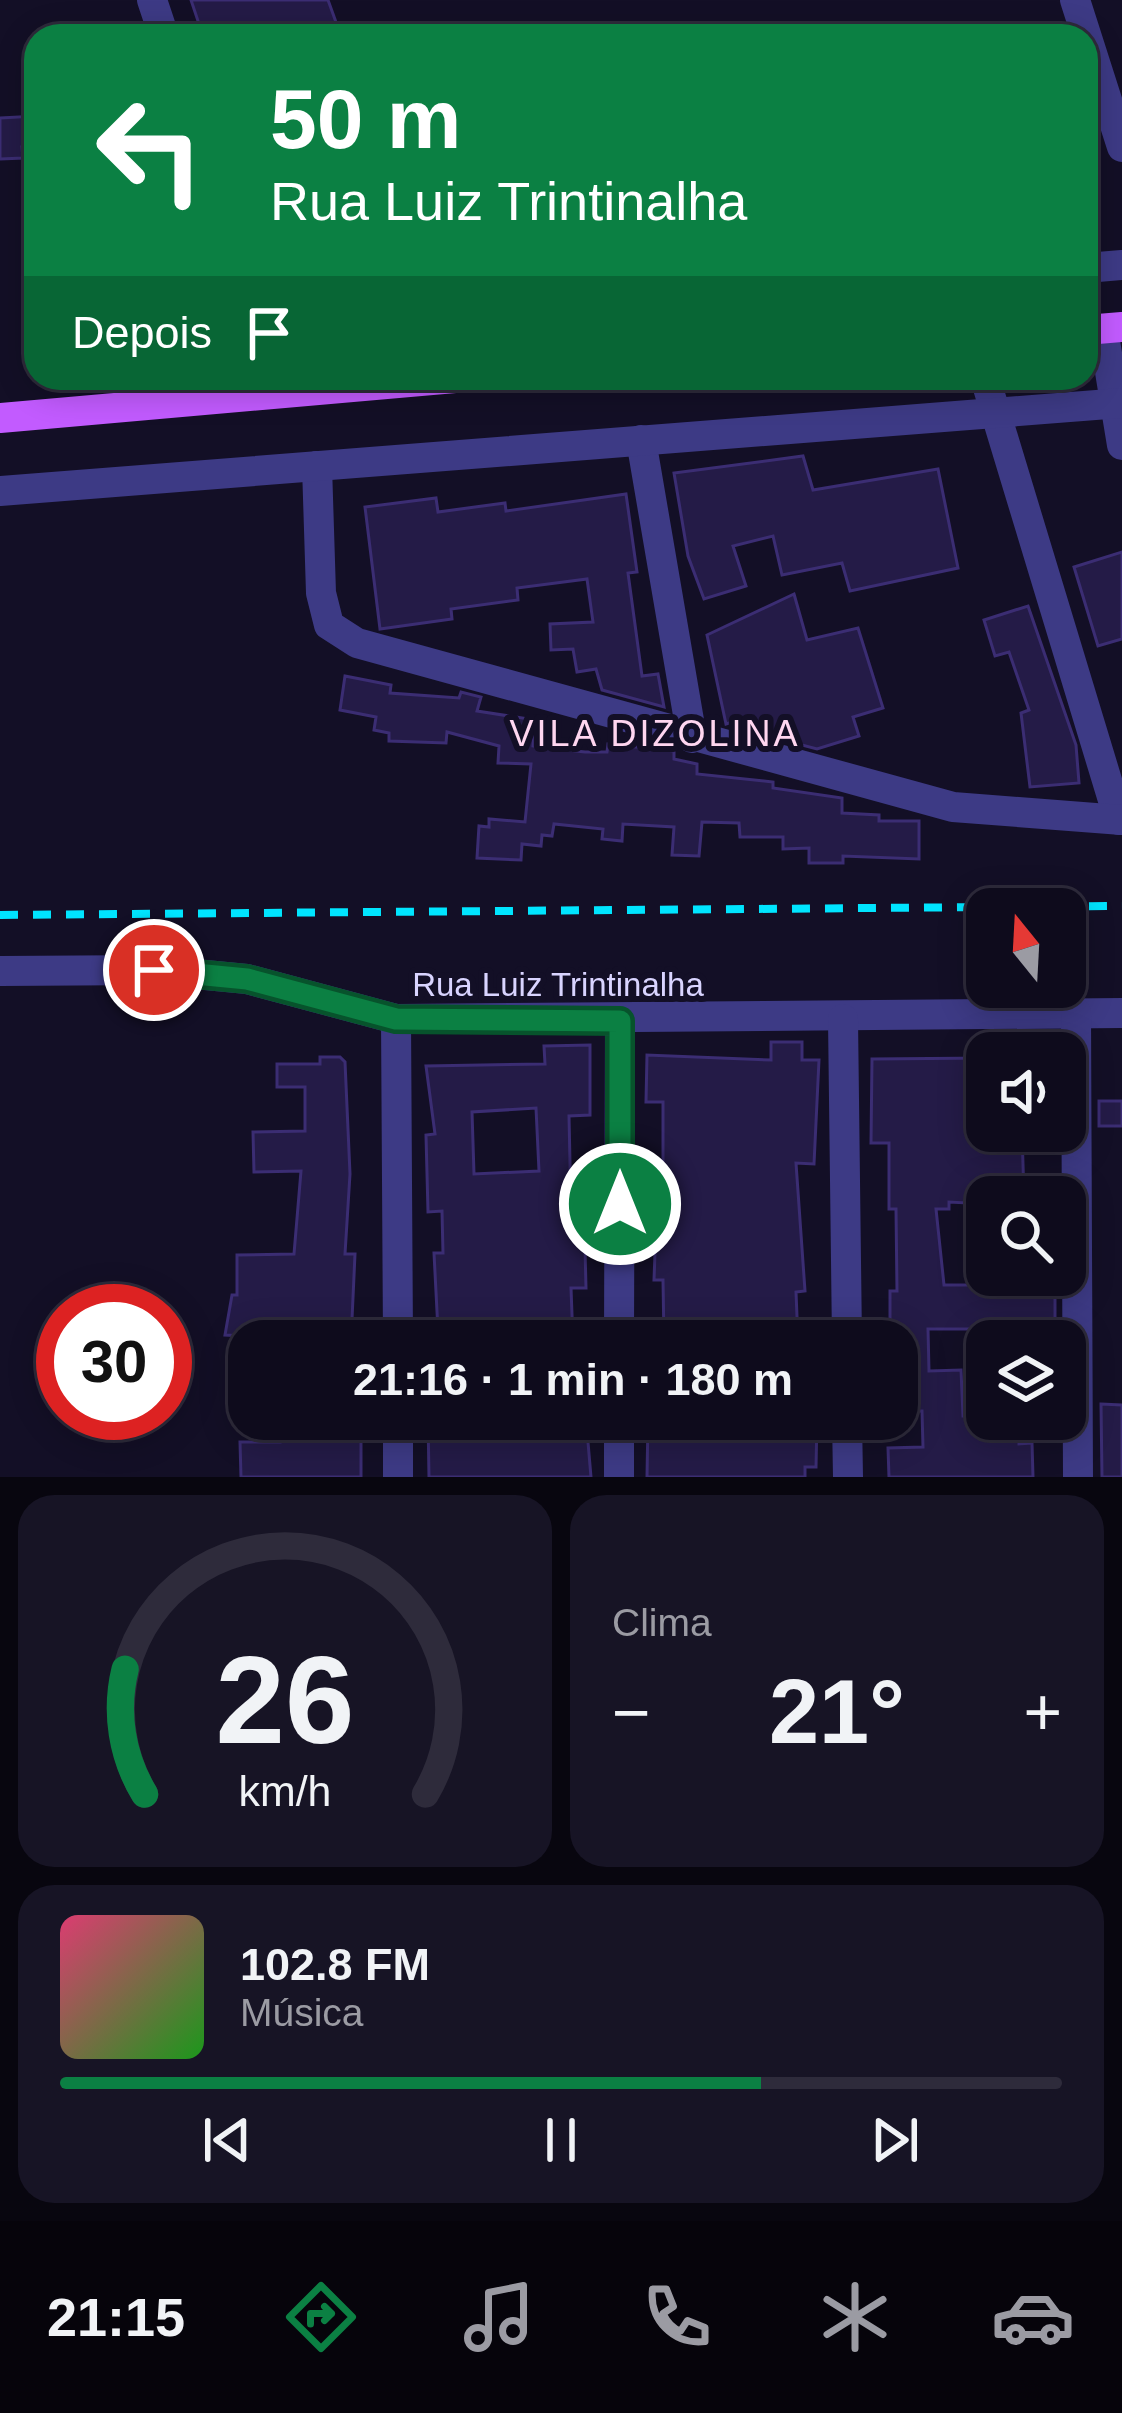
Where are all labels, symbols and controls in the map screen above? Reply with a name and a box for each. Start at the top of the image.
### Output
icon: left [72,72,228,228]
text: 50 m [270,72,461,166]
text: Rua Luiz Trintinalha [270,171,747,231]
icon: arrive [236,300,302,366]
text: Depois [72,307,212,358]
district label: VILA DIZOLINA [509,713,801,754]
north arrow [966,888,1086,1008]
map controls [966,888,1086,1440]
pin [103,919,205,1021]
icon: arrive [121,937,187,1003]
street label: Rua Luiz Trintinalha [412,966,704,1003]
button: sound [966,1032,1086,1152]
position arrow [557,1141,683,1267]
button: search [966,1176,1086,1296]
speed limit sign: 30 [36,1284,192,1440]
button: layers [966,1320,1086,1440]
text: 21:16 · 1 min · 180 m [353,1354,793,1405]
text: Clima [612,1601,712,1644]
text: 26 [216,1630,354,1769]
text: 21° [769,1662,905,1762]
text: − [612,1675,651,1749]
text: + [1023,1675,1062,1749]
text: km/h [239,1767,331,1815]
text: 102.8 FM [240,1939,430,1990]
text: Música [240,1991,364,2034]
icon: previous [194,2107,260,2173]
icon: pause [528,2107,594,2173]
icon: next [862,2107,928,2173]
icon: directions [279,2275,363,2359]
icon: music [457,2275,541,2359]
icon: phone [635,2275,719,2359]
icon: climate [813,2275,897,2359]
icon: car [991,2275,1075,2359]
text: 21:15 [47,2287,185,2347]

